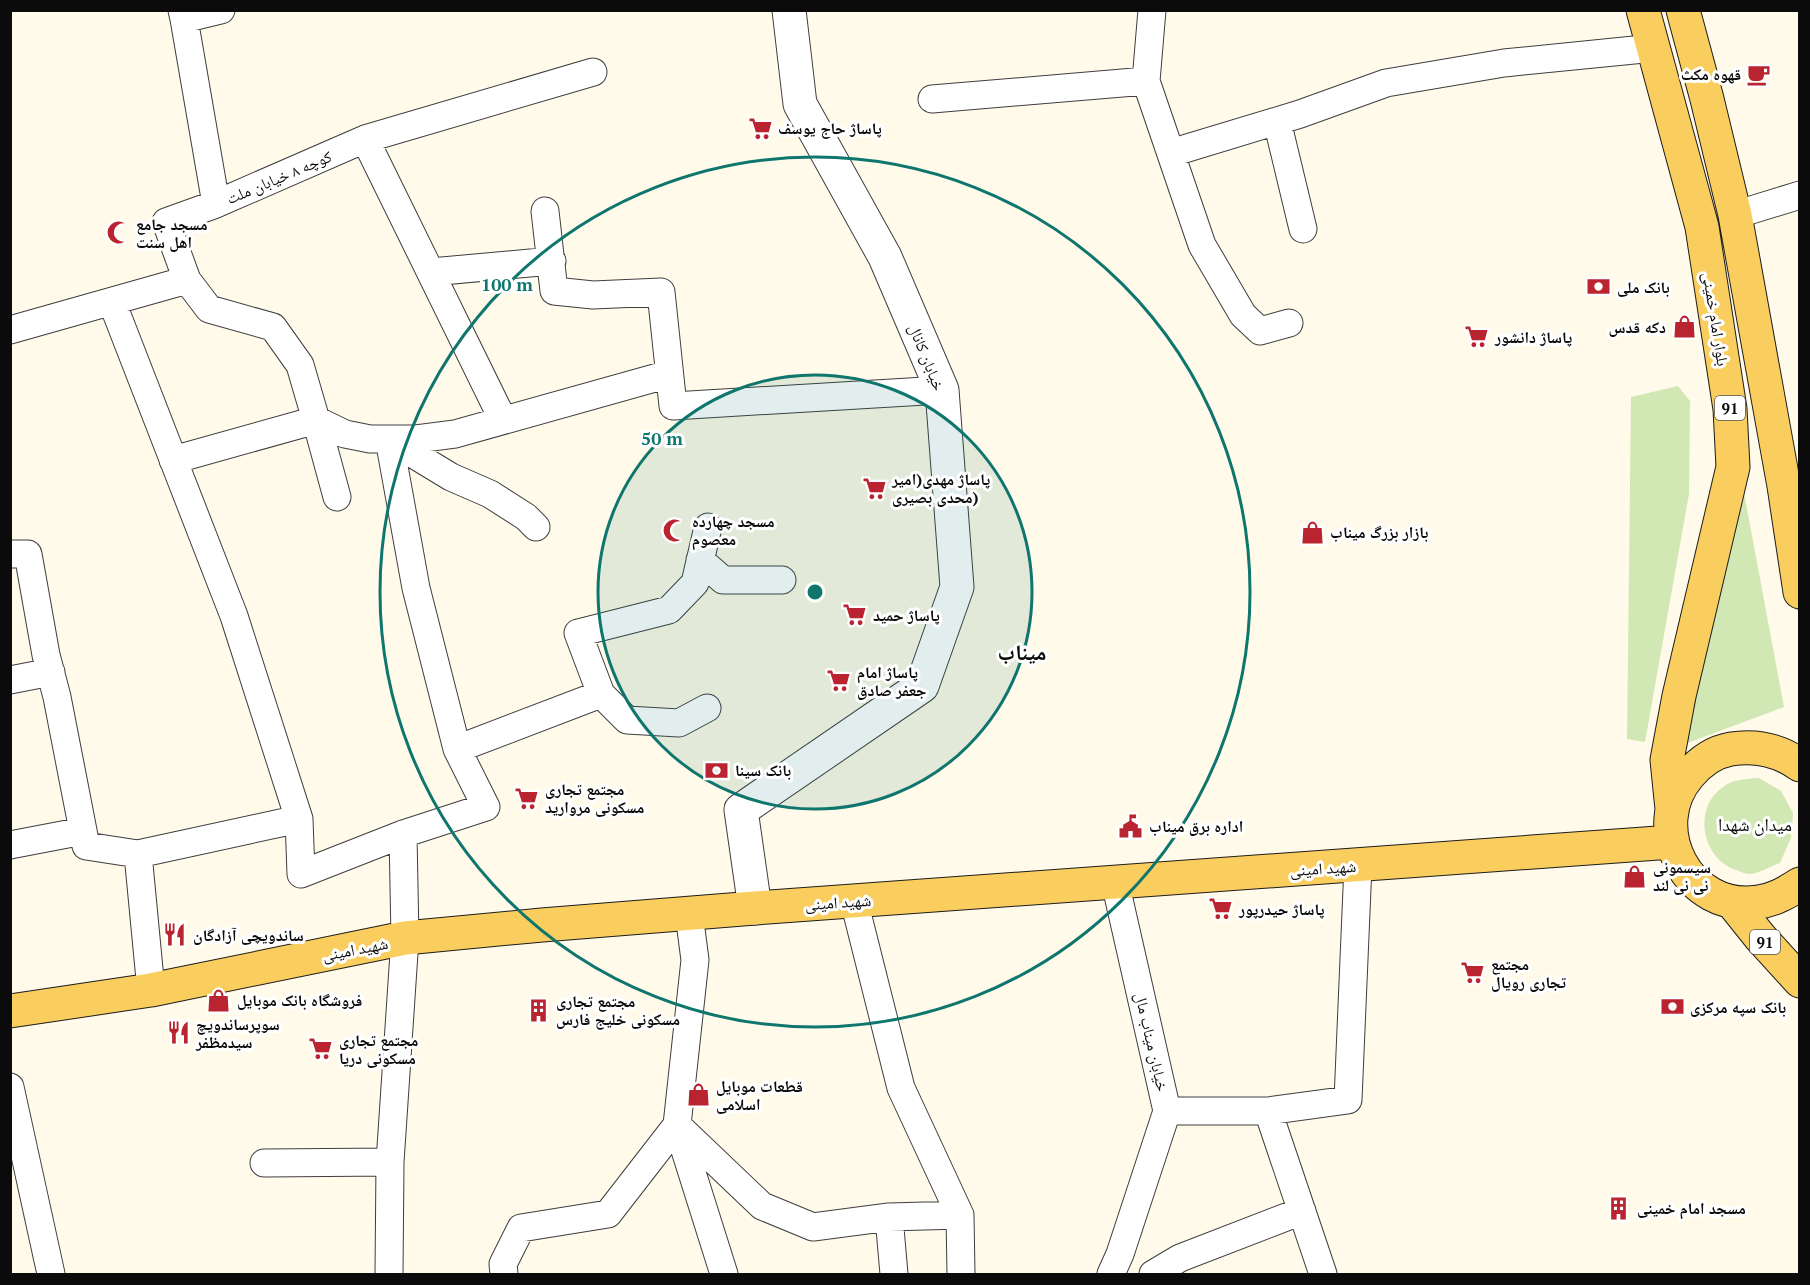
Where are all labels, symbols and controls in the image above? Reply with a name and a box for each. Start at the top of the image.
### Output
cafe icon: قهوه مکث [1746,61,1772,87]
place label: قهوه مکث [1681,63,1741,85]
supermarket icon: پاساژ حاج یوسف [747,115,773,141]
place label: پاساژ حاج یوسف [778,117,882,139]
street label: کوچه ۸ خیابان ملت [223,145,335,209]
place label: مسجد جامع اهل سنت [136,213,208,253]
mosque icon: مسجد جامع اهل سنت [105,220,131,246]
street label: بلوار امام خمینی [1698,270,1734,368]
text: 100 m [481,272,533,296]
bank icon: بانک ملی [1586,274,1612,300]
place label: بانک ملی [1617,276,1670,298]
shop icon: دکه قدس [1671,314,1697,340]
place label: دکه قدس [1609,316,1666,338]
street label: خیابان کانال [904,320,950,394]
supermarket icon: پاساژ دانشور [1464,324,1490,350]
place label: پاساژ دانشور [1494,326,1572,348]
road number: 91 [1715,396,1745,420]
text: 50 m [641,426,683,450]
place label: پاساژ مهدی(امیر محدی بصیری) [891,468,990,508]
supermarket icon: پاساژ مهدی(امیر محدی بصیری) [861,475,887,501]
place label: مسجد چهارده معصوم [692,510,774,551]
mosque icon: مسجد چهارده معصوم [661,517,687,543]
shop icon: بازار بزرگ میناب [1299,519,1325,545]
place label: بازار بزرگ میناب [1330,521,1428,543]
centre of rings [805,582,825,602]
supermarket icon: پاساژ حمید [842,602,868,628]
place label: پاساژ حمید [873,604,940,626]
district label: میناب [998,637,1046,666]
place label: پاساژ امام جعفر صادق [857,661,927,701]
supermarket icon: پاساژ امام جعفر صادق [826,668,852,694]
bank icon: بانک سینا [704,757,730,783]
place label: بانک سینا [735,759,791,781]
place label: مجتمع تجاری مسکونی مروارید [545,778,644,818]
supermarket icon: مجتمع تجاری مسکونی مروارید [514,785,540,811]
district label: میدان شهدا [1718,812,1792,836]
public building icon: اداره برق میناب [1118,813,1144,839]
place label: اداره برق میناب [1149,815,1243,837]
street label: شهید امینی [1289,855,1357,881]
place label: سیسمونی نی نی لند [1653,856,1711,896]
shop icon: سیسمونی نی نی لند [1622,863,1648,889]
street label: شهید امینی [804,889,872,915]
supermarket icon: پاساژ حیدرپور [1208,896,1234,922]
place label: پاساژ حیدرپور [1238,898,1325,920]
restaurant icon: ساندویچی آزادگان [162,922,188,948]
place label: ساندویچی آزادگان [193,924,304,946]
road number: 91 [1750,930,1780,954]
street label: شهید امینی [320,932,390,966]
place label: مجتمع تجاری رویال [1491,953,1567,993]
supermarket icon: مجتمع تجاری رویال [1460,960,1486,986]
shop icon: فروشگاه بانک موبایل [206,987,232,1013]
place label: فروشگاه بانک موبایل [237,989,362,1011]
place label: مجتمع تجاری مسکونی خلیج فارس [556,990,680,1030]
street label: خیابان میناب مال [1130,991,1174,1093]
bank icon: بانک سپه مرکزی [1659,994,1685,1020]
place label: بانک سپه مرکزی [1690,996,1786,1018]
building icon: مجتمع تجاری مسکونی خلیج فارس [525,997,551,1023]
place label: سوپرساندویچ سیدمظفر [195,1013,280,1053]
restaurant icon: سوپرساندویچ سیدمظفر [165,1020,191,1046]
place label: مجتمع تجاری مسکونی دریا [339,1029,418,1069]
supermarket icon: مجتمع تجاری مسکونی دریا [308,1036,334,1062]
place label: قطعات موبایل اسلامی [716,1075,803,1115]
shop icon: قطعات موبایل اسلامی [685,1082,711,1108]
building icon: مسجد امام خمینی [1606,1195,1632,1221]
place label: مسجد امام خمینی [1637,1197,1746,1220]

